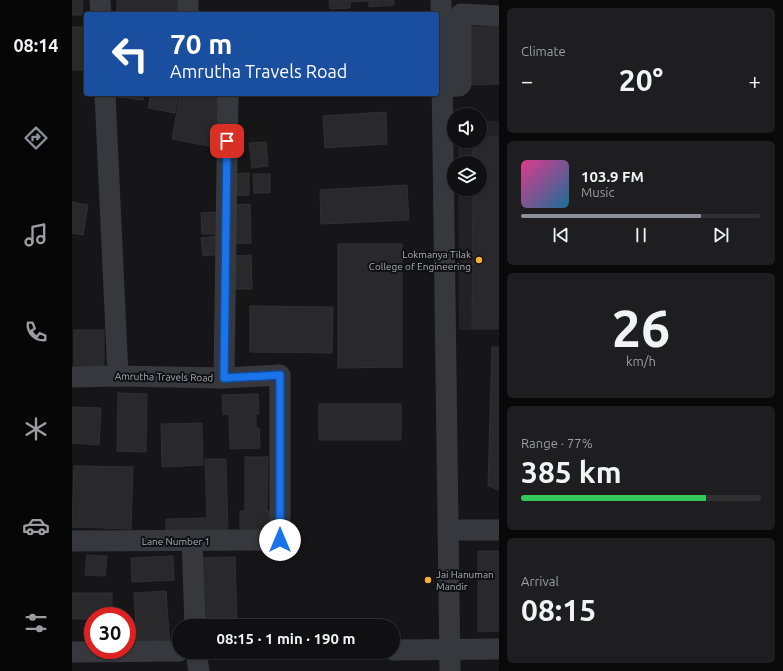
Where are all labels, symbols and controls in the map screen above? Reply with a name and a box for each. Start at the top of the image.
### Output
icon: left [104,28,156,80]
text: 70 m [170,28,232,59]
text: 08:14 [13,35,59,55]
text: Climate [521,44,566,58]
text: Amrutha Travels Road [170,61,347,81]
text: 20° [619,63,663,97]
text: − [521,68,533,93]
text: + [749,68,761,93]
map controls [447,108,487,196]
button: sound [447,108,487,148]
icon: directions [22,124,50,152]
pin [210,124,244,158]
icon: arrive [216,130,238,152]
button: layers [447,156,487,196]
text: 103.9 FM [581,168,644,185]
text: Music [581,185,615,199]
icon: music [22,221,50,249]
icon: previous [550,224,572,246]
icon: pause [630,224,652,246]
icon: next [710,224,732,246]
place label: Lokmanya Tilak College of Engineering [369,249,471,272]
marker: Lokmanya Tilak College of Engineering [474,255,484,265]
text: 26 [612,299,670,357]
icon: phone [22,318,50,346]
text: km/h [626,354,656,368]
street label: Amrutha Travels Road [115,371,213,383]
icon: climate [22,415,50,443]
text: Range · 77% [521,436,593,450]
text: 385 km [521,455,622,489]
icon: car [22,512,50,540]
position arrow [259,519,301,561]
street label: Lane Number 1 [142,536,210,547]
place label: Jai Hanuman Mandir [436,569,494,592]
text: Arrival [521,574,559,588]
marker: Jai Hanuman Mandir [423,575,433,585]
text: 08:15 [521,593,596,627]
speed limit sign: 30 [84,607,136,659]
icon: filters [22,609,50,637]
text: 08:15 · 1 min · 190 m [217,630,355,647]

